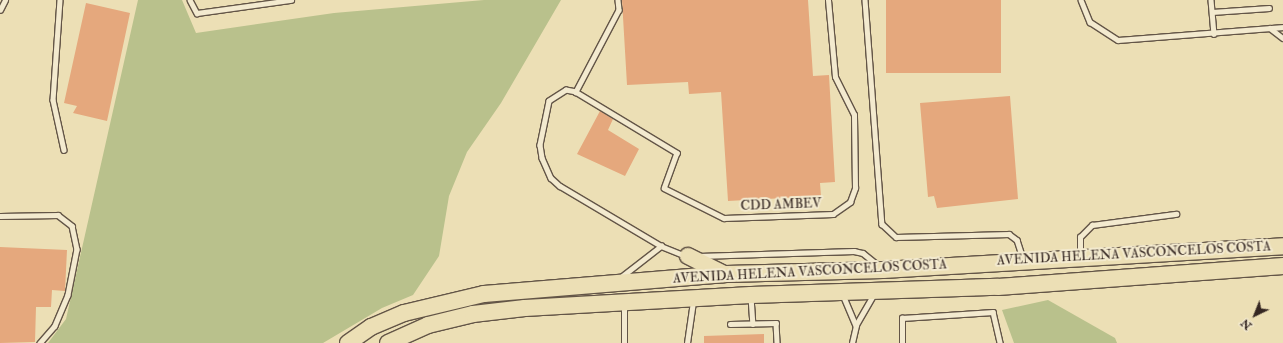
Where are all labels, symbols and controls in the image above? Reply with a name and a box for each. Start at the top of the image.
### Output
street label: CDD AMBEV [740,196,822,214]
street label: AVENIDA HELENA VASCONCELOS COSTA [997,239,1271,269]
street label: AVENIDA HELENA VASCONCELOS COSTA [673,257,947,287]
north arrow [1235,295,1275,335]
text: N [1238,316,1255,332]

